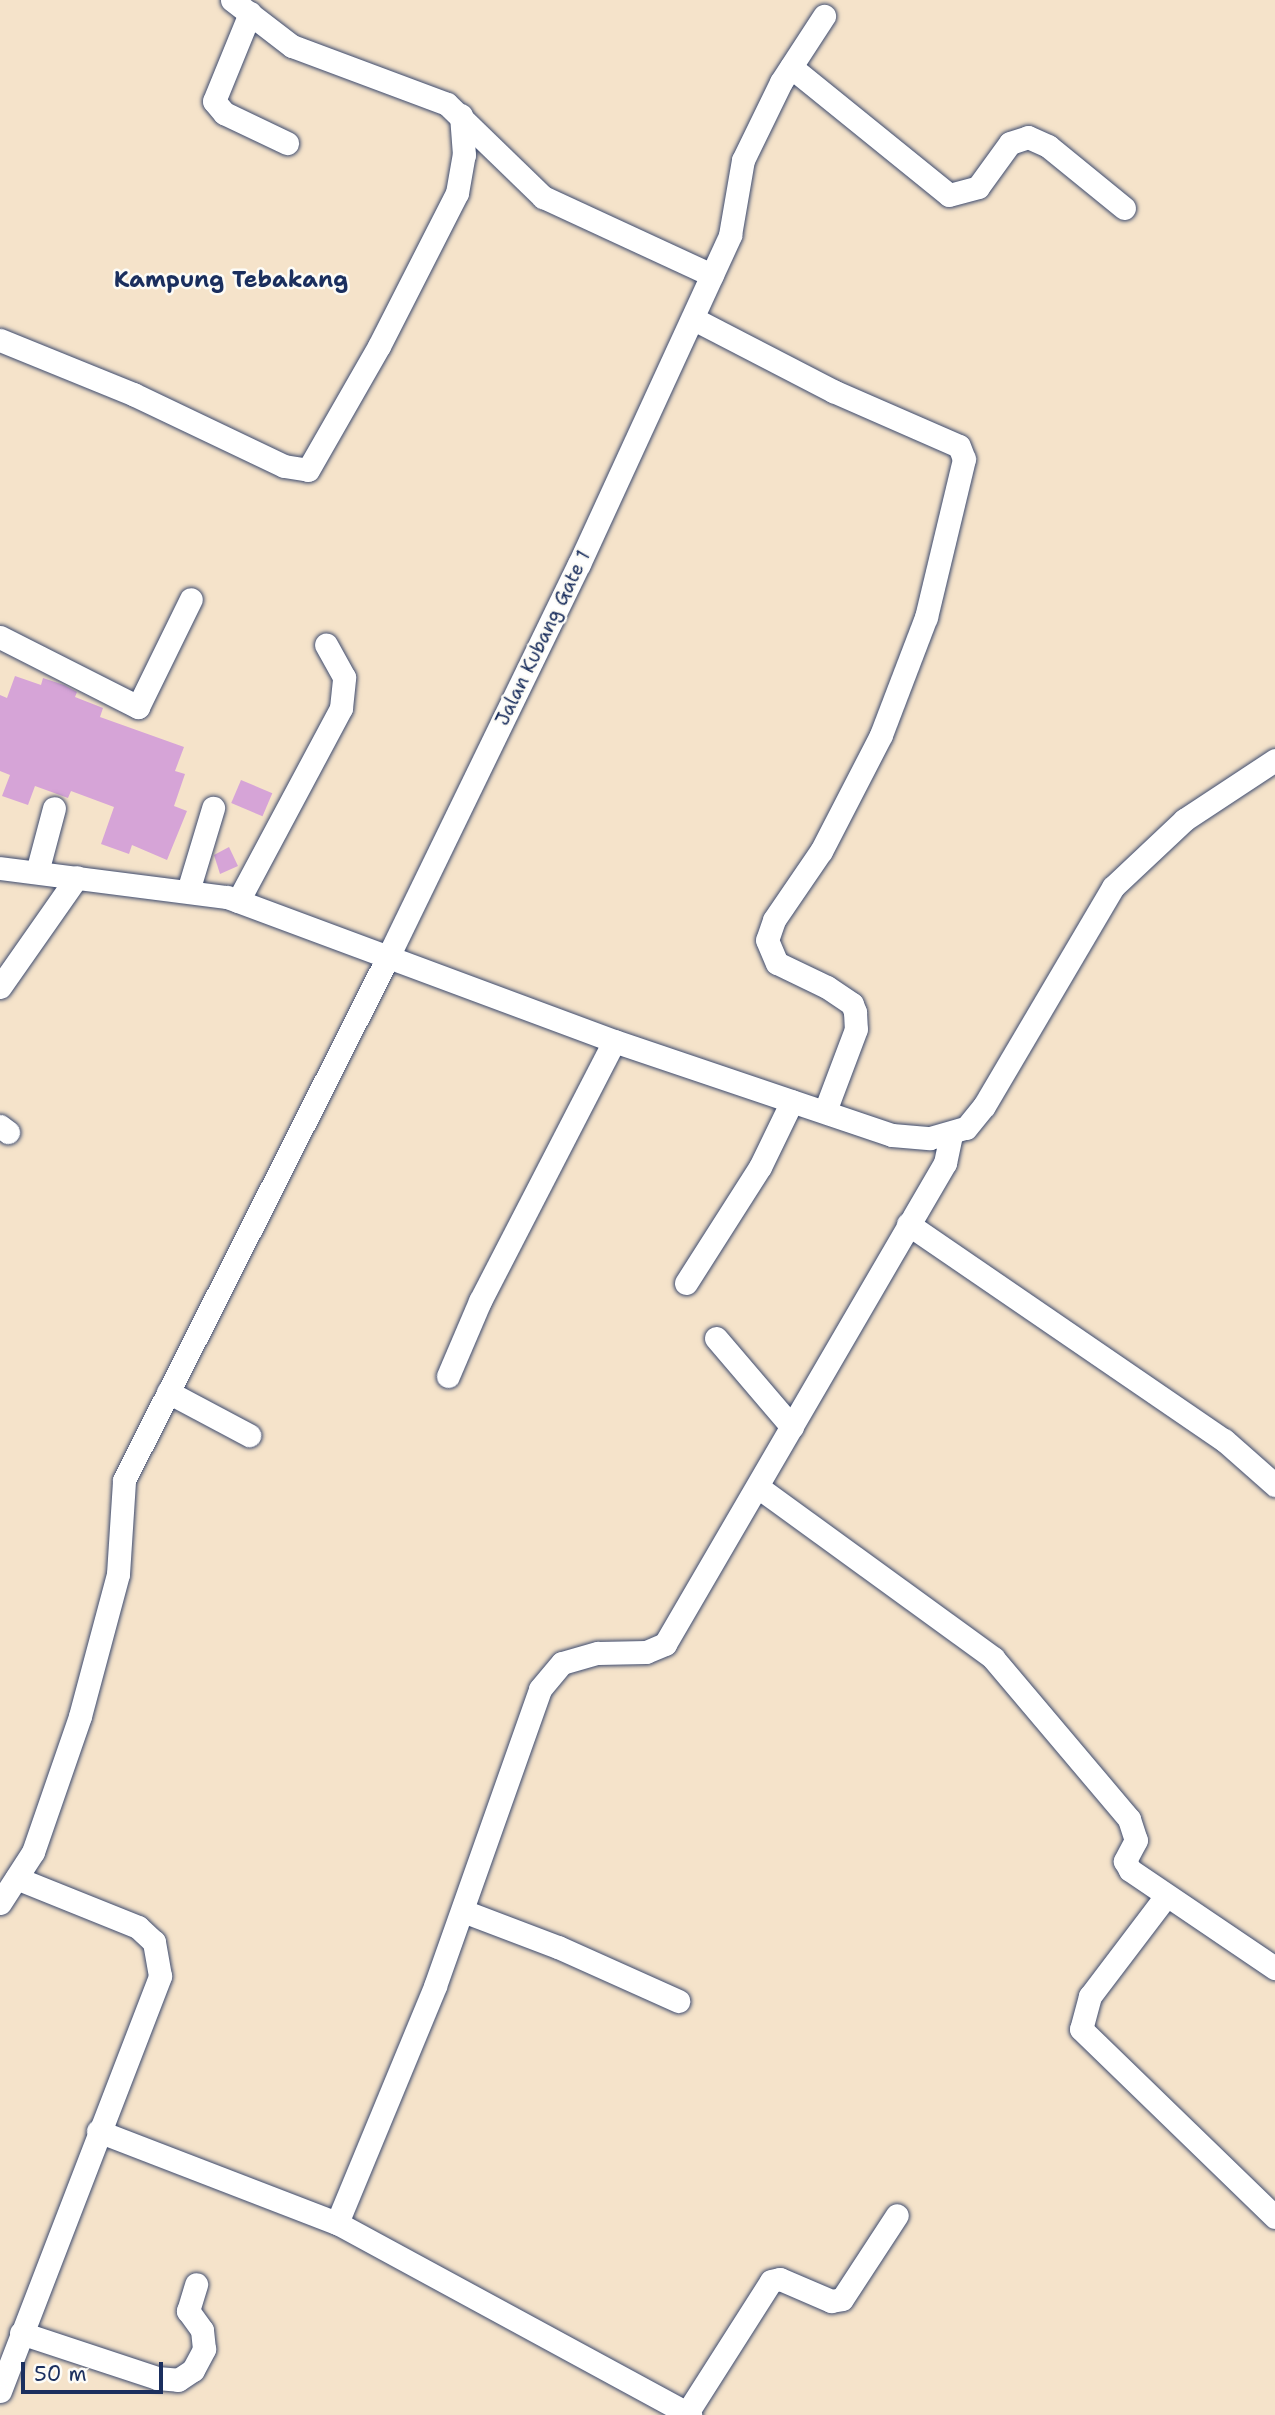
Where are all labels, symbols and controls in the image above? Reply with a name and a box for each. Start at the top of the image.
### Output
district label: Kampung Tebakang [114,265,348,293]
street label: Jalan Kubang Gate 1 [491,547,595,729]
scale bar [24,2348,166,2392]
text: 50 m [34,2360,87,2388]

